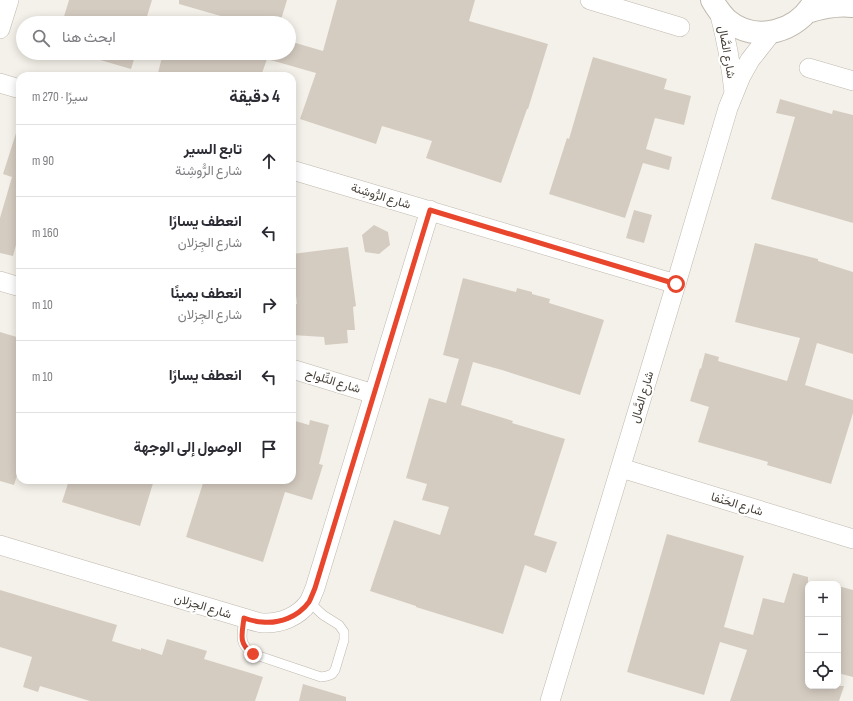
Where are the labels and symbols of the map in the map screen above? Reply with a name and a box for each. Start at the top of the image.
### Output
street label: شارع الصَّال [713,24,739,80]
street label: شارع الرُّوشِنة [349,180,413,214]
route start [667,275,685,293]
street label: شارع التِّلواح [303,366,362,398]
street label: شارع الصَّال [627,369,658,425]
street label: شارع الحَنْفا [709,489,765,520]
street label: شارع الجِزلان [172,591,233,623]
route end [244,645,262,663]

